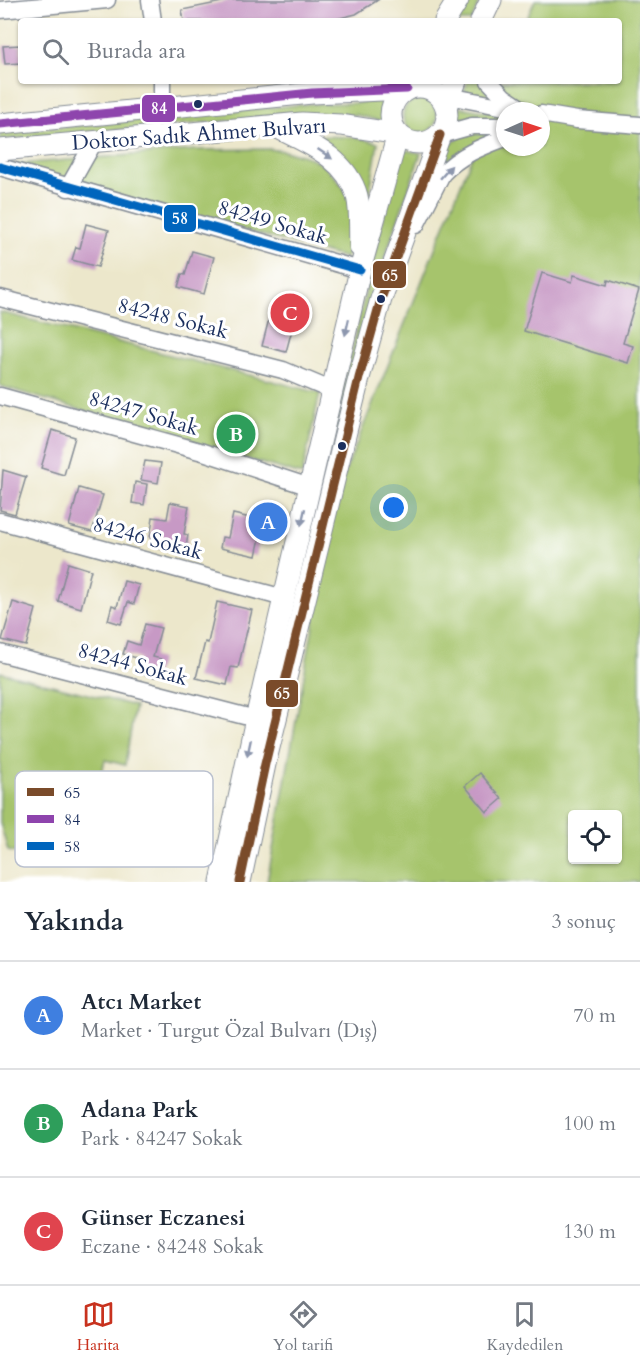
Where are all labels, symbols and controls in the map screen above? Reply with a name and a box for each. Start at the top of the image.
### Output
search box [18,18,622,84]
icon: search [39,35,72,68]
text: Burada ara [87,36,186,66]
line badge: 84 [141,94,176,123]
text: 84 [151,98,167,120]
unlabelled marker [192,98,204,110]
north arrow [496,102,550,156]
street label: Doktor Sadık Ahmet Bulvarı [71,111,327,158]
one-way arrow [317,148,333,159]
one-way arrow [439,164,452,180]
street label: 84249 Sokak [215,193,332,252]
line badge: 58 [163,204,197,233]
text: 58 [172,208,188,230]
line badge: 65 [372,260,407,289]
text: 65 [382,265,398,287]
pin: C [270,290,310,336]
street label: 84248 Sokak [115,291,232,346]
unlabelled marker [375,293,387,305]
one-way arrow [342,318,352,336]
street label: 84247 Sokak [86,384,203,443]
pin: B [216,412,256,456]
unlabelled marker [336,440,348,452]
your location [379,493,408,522]
pin: A [248,500,288,544]
one-way arrow [298,508,308,526]
street label: 84246 Sokak [90,510,207,567]
street label: 84244 Sokak [75,636,192,693]
line badge: 65 [265,679,299,708]
text: 65 [274,683,290,705]
one-way arrow [244,738,254,757]
legend [15,771,213,867]
text: 65 [64,782,80,804]
text: 84 [64,809,80,831]
map controls [568,810,622,864]
button: locate [568,810,622,864]
text: 58 [64,836,80,858]
text: Yakında [24,904,124,939]
text: 3 sonuç [551,908,616,935]
text: Atcı Market [81,987,201,1017]
text: A [36,1002,51,1029]
text: 70 m [573,1002,616,1029]
text: Market · Turgut Özal Bulvarı (Dış) [81,1017,378,1044]
text: Adana Park [81,1095,198,1125]
text: B [36,1110,51,1137]
text: 100 m [563,1110,616,1137]
text: Park · 84247 Sokak [81,1125,243,1152]
text: Günser Eczanesi [81,1203,245,1233]
text: C [36,1218,51,1245]
text: 130 m [563,1218,616,1245]
text: Eczane · 84248 Sokak [81,1233,264,1260]
tab: Harita [77,1298,119,1356]
tab: Yol tarifi [273,1298,333,1356]
tab: Kaydedilen [487,1298,563,1356]

